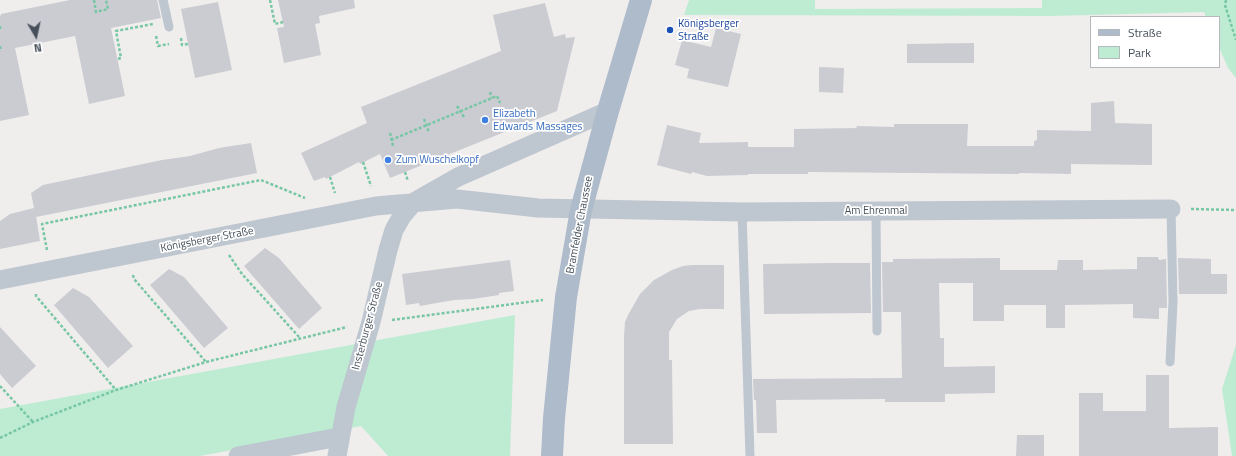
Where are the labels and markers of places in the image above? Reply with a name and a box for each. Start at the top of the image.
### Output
place label: Königsberger Straße [678,17,739,43]
marker: Königsberger Straße [665,25,675,35]
place label: Elizabeth Edwards Massages [493,107,582,133]
marker: Elizabeth Edwards Massages [480,115,490,125]
place label: Zum Wuschelkopf [396,153,479,167]
marker: Zum Wuschelkopf [383,155,393,165]

